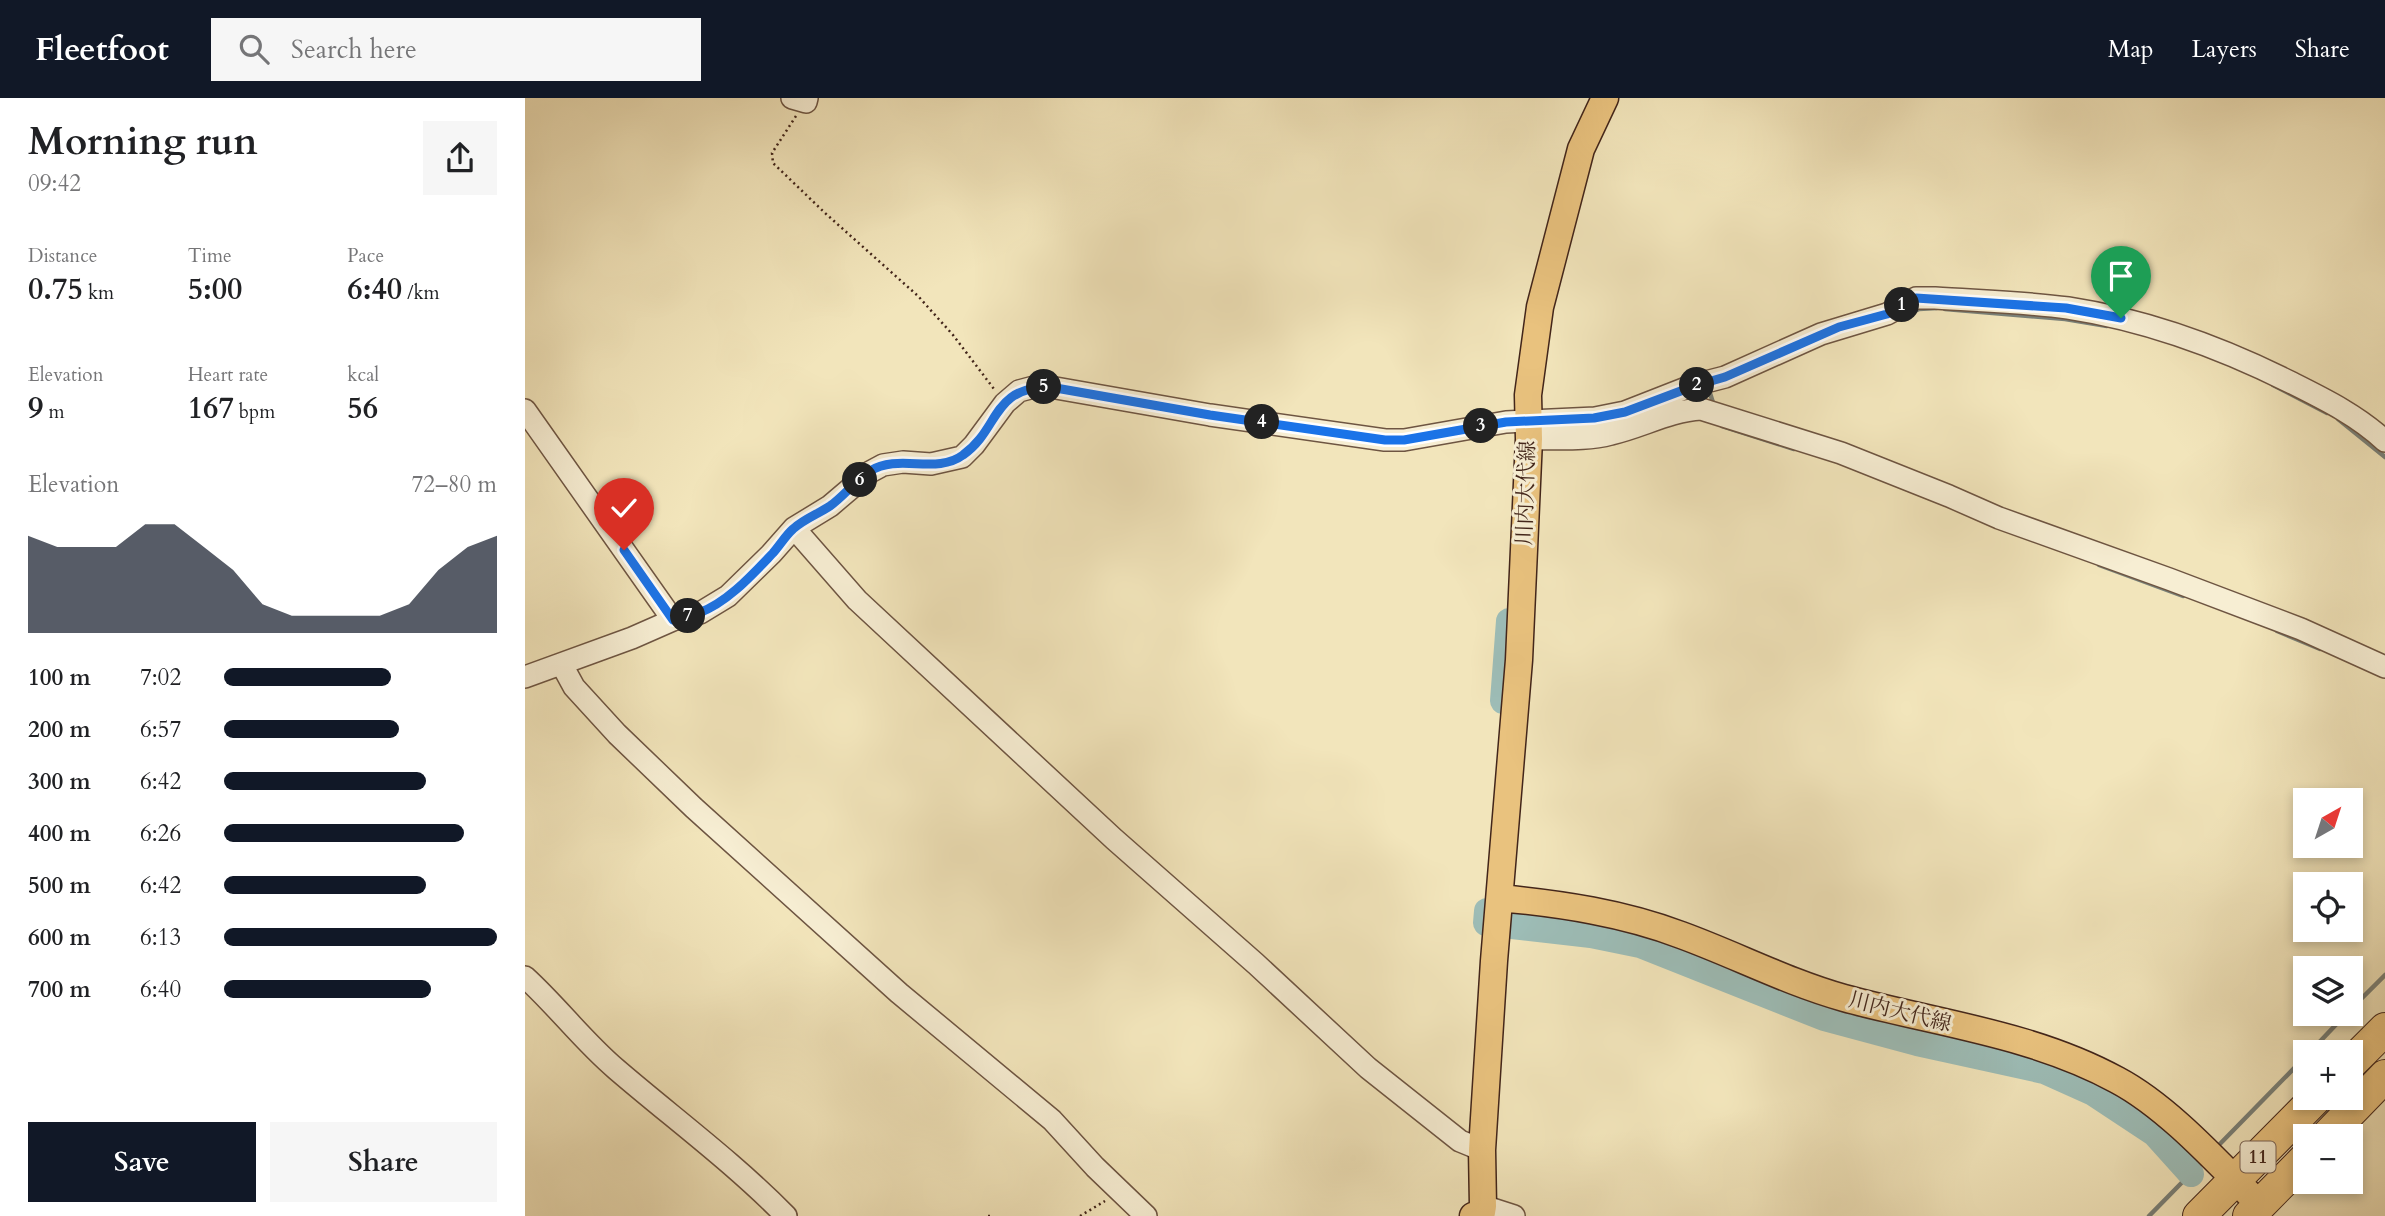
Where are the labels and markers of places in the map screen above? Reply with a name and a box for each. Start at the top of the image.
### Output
pin [2091,246,2151,318]
pin: 1 [1885,288,1919,322]
pin: 2 [1679,368,1715,402]
pin: 5 [1027,370,1061,404]
pin: 4 [1245,404,1279,440]
pin: 3 [1464,408,1499,444]
pin: 6 [843,462,877,498]
pin [594,478,654,550]
pin: 7 [671,598,705,634]

